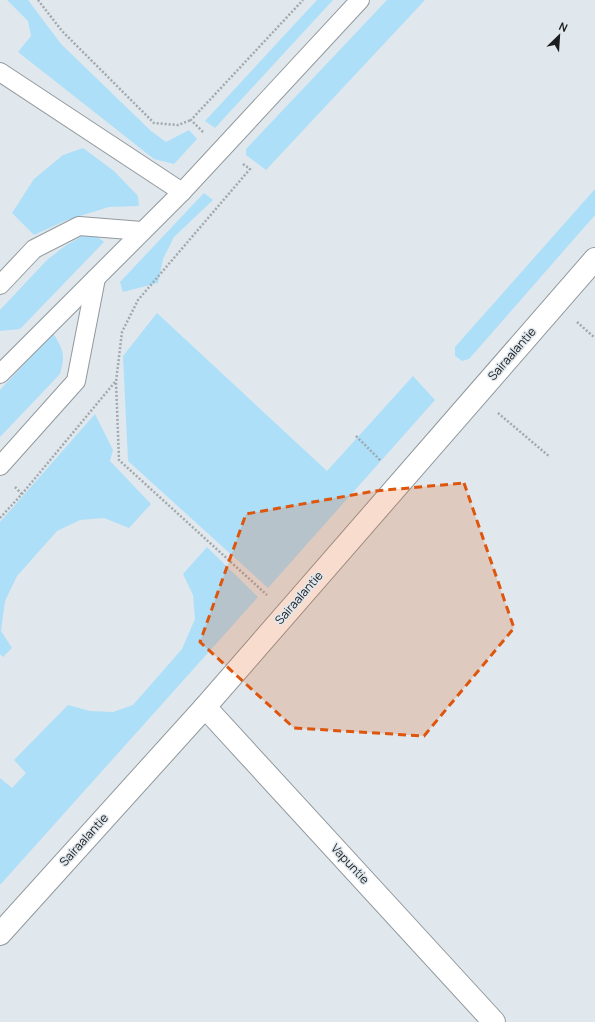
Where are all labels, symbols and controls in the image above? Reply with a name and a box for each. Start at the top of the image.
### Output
north arrow [539,16,579,56]
text: N [557,18,570,35]
street label: Sairaalantie [484,323,540,384]
street label: Sairaalantie [271,567,327,628]
street label: Sairaalantie [55,810,112,870]
street label: Vapuntie [327,840,373,888]

